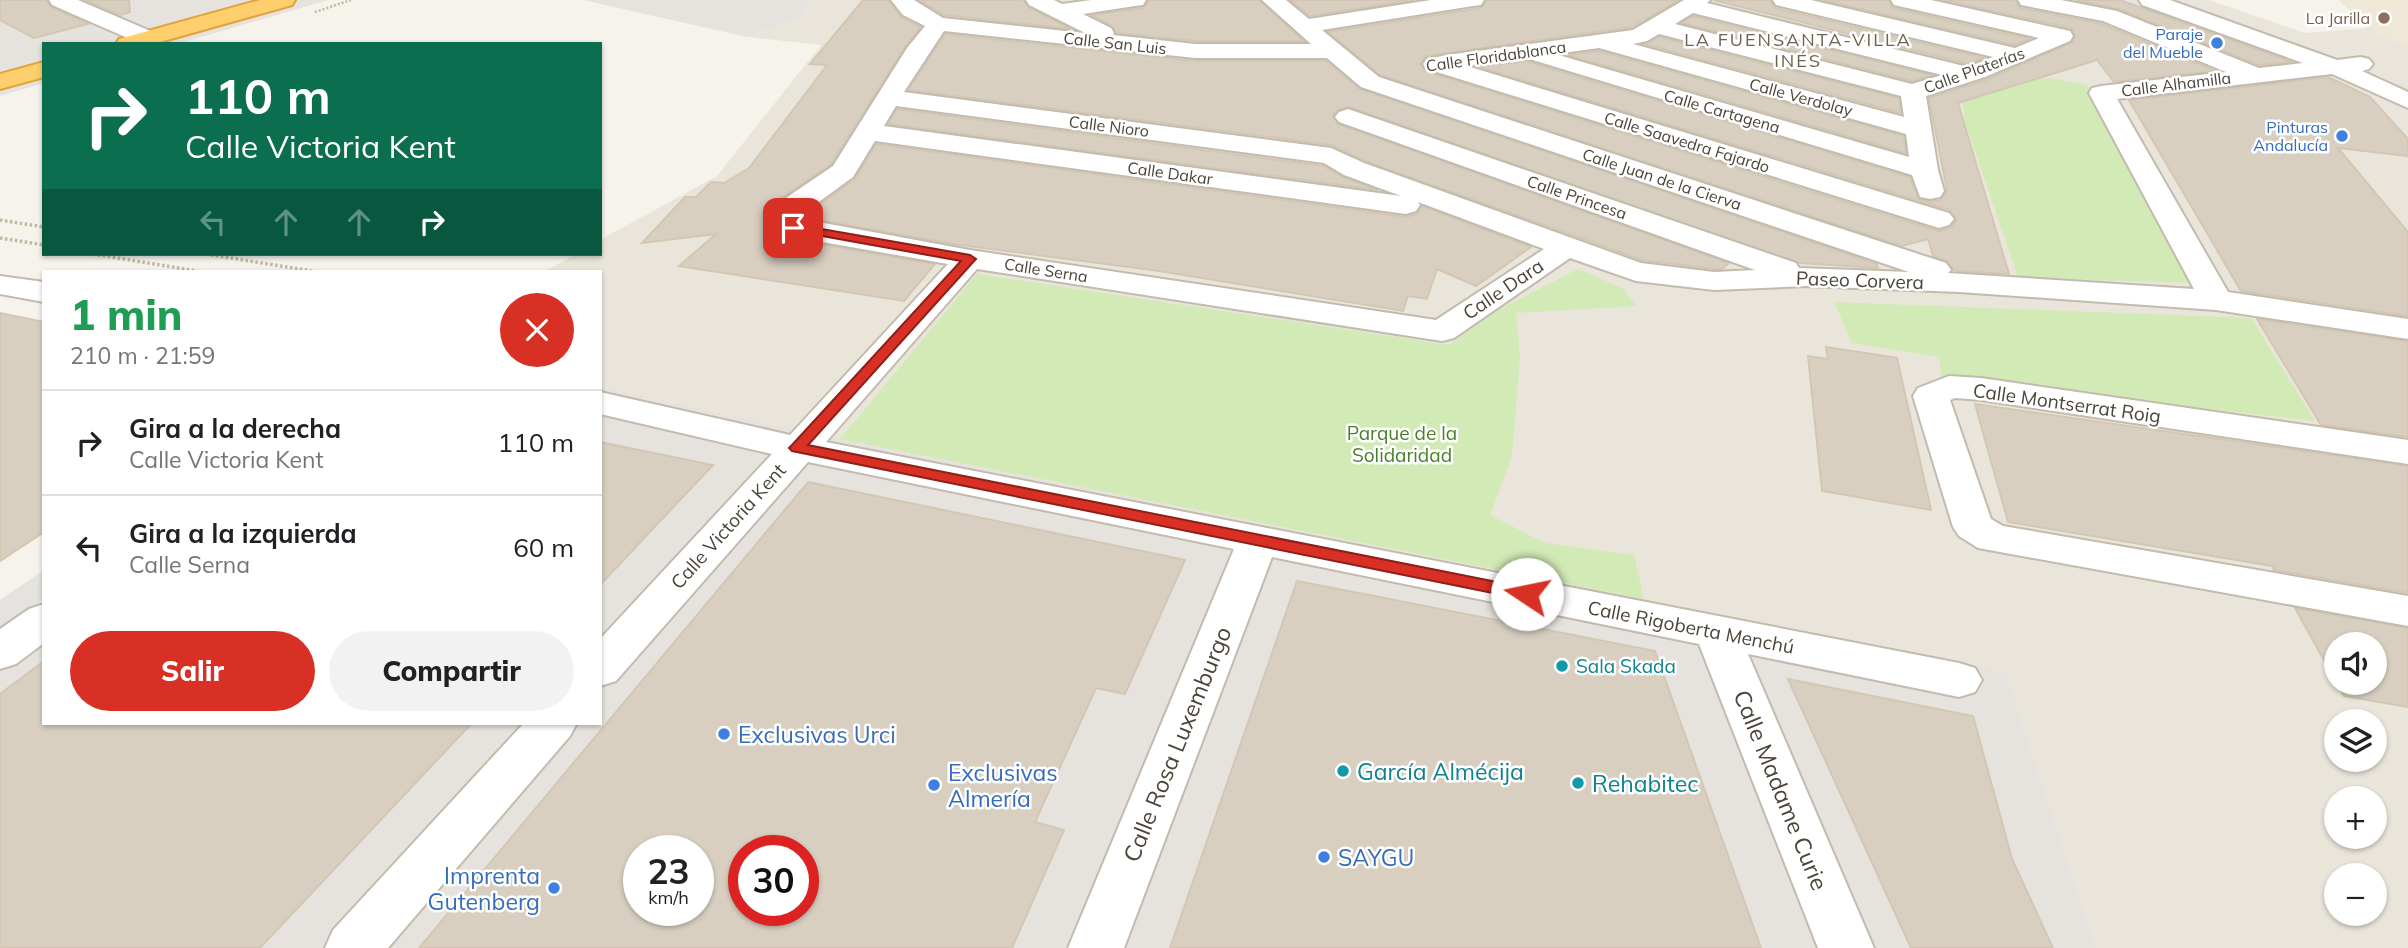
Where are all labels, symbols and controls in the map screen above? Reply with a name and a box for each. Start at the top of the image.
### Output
place label: La Jarilla [2306,8,2370,28]
marker: La Jarilla [2376,10,2392,26]
place label: Paraje del Mueble [2123,24,2203,62]
street label: Calle San Luis [1063,28,1168,58]
district label: LA FUENSANTA-VILLA INÉS [1684,28,1912,72]
marker: Paraje del Mueble [2209,35,2225,51]
street label: Calle Floridablanca [1425,36,1567,76]
street label: Calle Platerías [1921,42,2027,98]
text: 110 m [185,65,331,126]
street label: Calle Alhamilla [2120,67,2232,101]
icon: right [70,70,161,161]
street label: Calle Verdolay [1747,74,1855,121]
street label: Calle Cartagena [1662,85,1782,137]
street label: Calle Saavedra Fajardo [1602,107,1772,177]
street label: Calle Nioro [1068,111,1150,141]
place label: Pinturas Andalucía [2253,117,2328,155]
text: Calle Victoria Kent [185,126,456,166]
marker: Pinturas Andalucía [2334,128,2350,144]
street label: Calle Juan de la Cierva [1580,144,1744,214]
street label: Calle Dakar [1126,157,1214,189]
street label: Calle Princesa [1525,171,1629,223]
pin [763,198,823,258]
icon: left [194,203,232,241]
icon: ahead [267,203,305,241]
icon: ahead [340,203,378,241]
icon: right [413,203,451,241]
icon: arrive [774,209,812,247]
street label: Calle Dara [1458,253,1548,325]
street label: Calle Serna [1003,254,1089,286]
street label: Paseo Corvera [1796,266,1924,294]
text: 1 min [70,288,183,341]
button: close [500,293,574,367]
text: 210 m · 21:59 [70,341,215,370]
street label: Calle Montserrat Roig [1971,378,2163,428]
text: Gira a la derecha [129,412,341,445]
park label: Parque de la Solidaridad [1347,421,1457,467]
icon: right [70,424,108,462]
text: 110 m [498,426,574,459]
text: Calle Victoria Kent [129,445,324,474]
street label: Calle Victoria Kent [665,458,791,594]
text: Gira a la izquierda [129,517,357,550]
icon: left [70,529,108,567]
text: 60 m [513,531,574,564]
text: Calle Serna [129,550,250,579]
position arrow [1490,557,1564,631]
street label: Calle Rigoberta Menchú [1586,595,1796,659]
street label: Calle Rosa Luxemburgo [1117,622,1237,866]
button: Salir [70,631,315,711]
button: Compartir [329,631,574,711]
map controls [2324,632,2387,926]
button: sound [2324,632,2387,695]
place label: Sala Skada [1576,654,1676,678]
marker: Sala Skada [1554,658,1570,674]
street label: Calle Madame Curie [1728,686,1834,894]
button: layers [2324,709,2387,772]
place label: Exclusivas Urci [738,720,896,749]
marker: Exclusivas Urci [716,726,732,742]
place label: García Almécija [1357,757,1524,786]
place label: Exclusivas Almería [948,758,1058,813]
marker: García Almécija [1335,763,1351,779]
place label: Rehabitec [1592,769,1699,798]
marker: Rehabitec [1570,775,1586,791]
marker: Exclusivas Almería [926,777,942,793]
button: + [2324,786,2387,849]
speed limit sign: 30 [728,835,819,926]
place label: SAYGU [1338,843,1414,872]
text: 23 [647,849,690,893]
marker: SAYGU [1316,849,1332,865]
place label: Imprenta Gutenberg [428,861,540,916]
button: − [2324,863,2387,926]
marker: Imprenta Gutenberg [546,880,562,896]
text: km/h [648,886,689,909]

